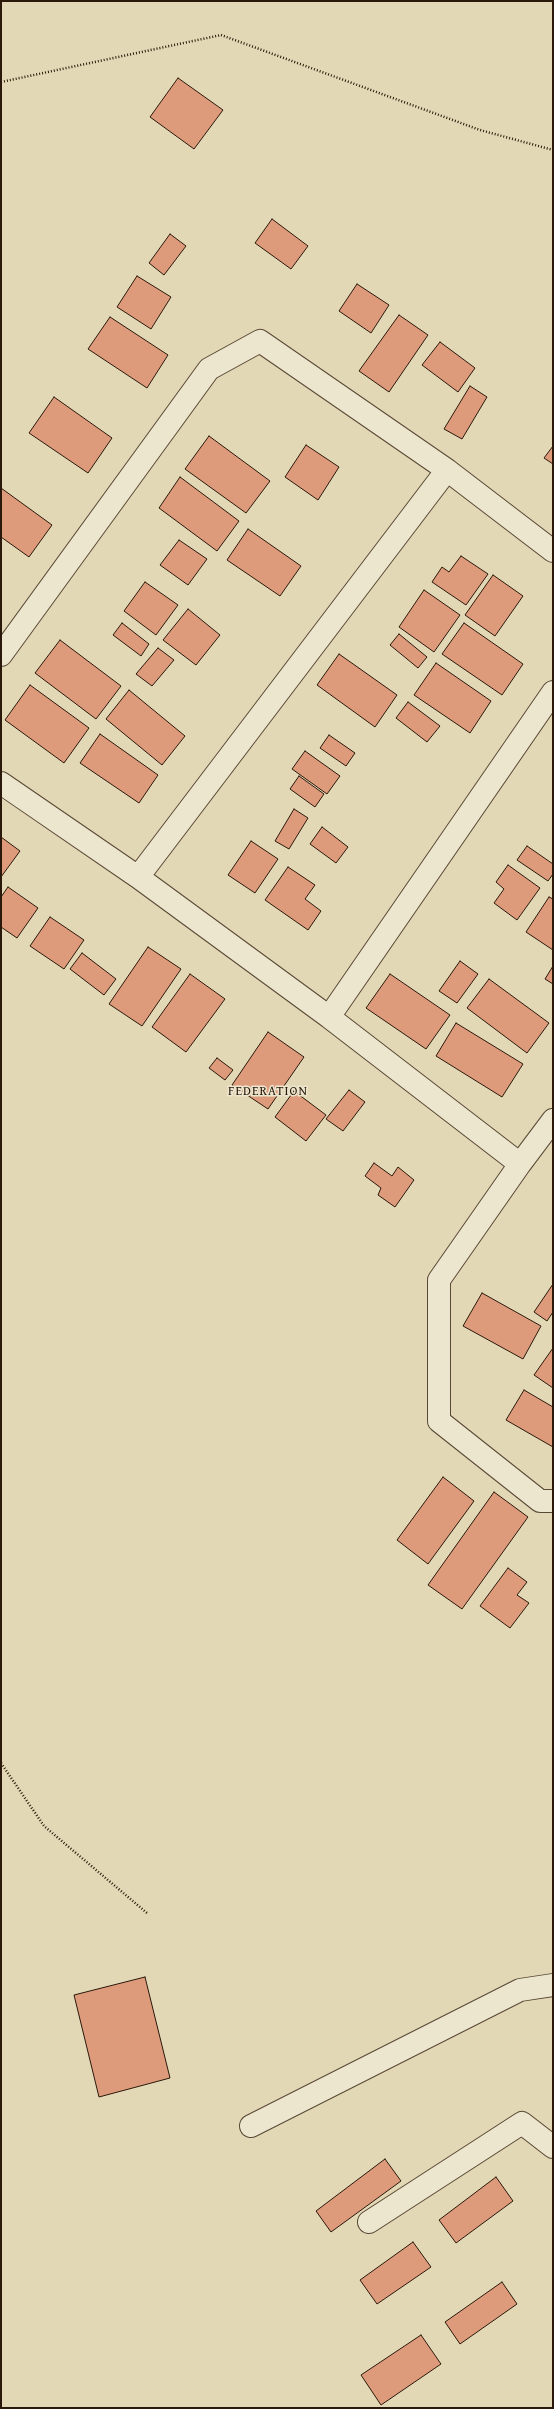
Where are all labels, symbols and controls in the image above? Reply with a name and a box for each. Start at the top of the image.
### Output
district label: FEDERATION [228,1084,308,1100]

